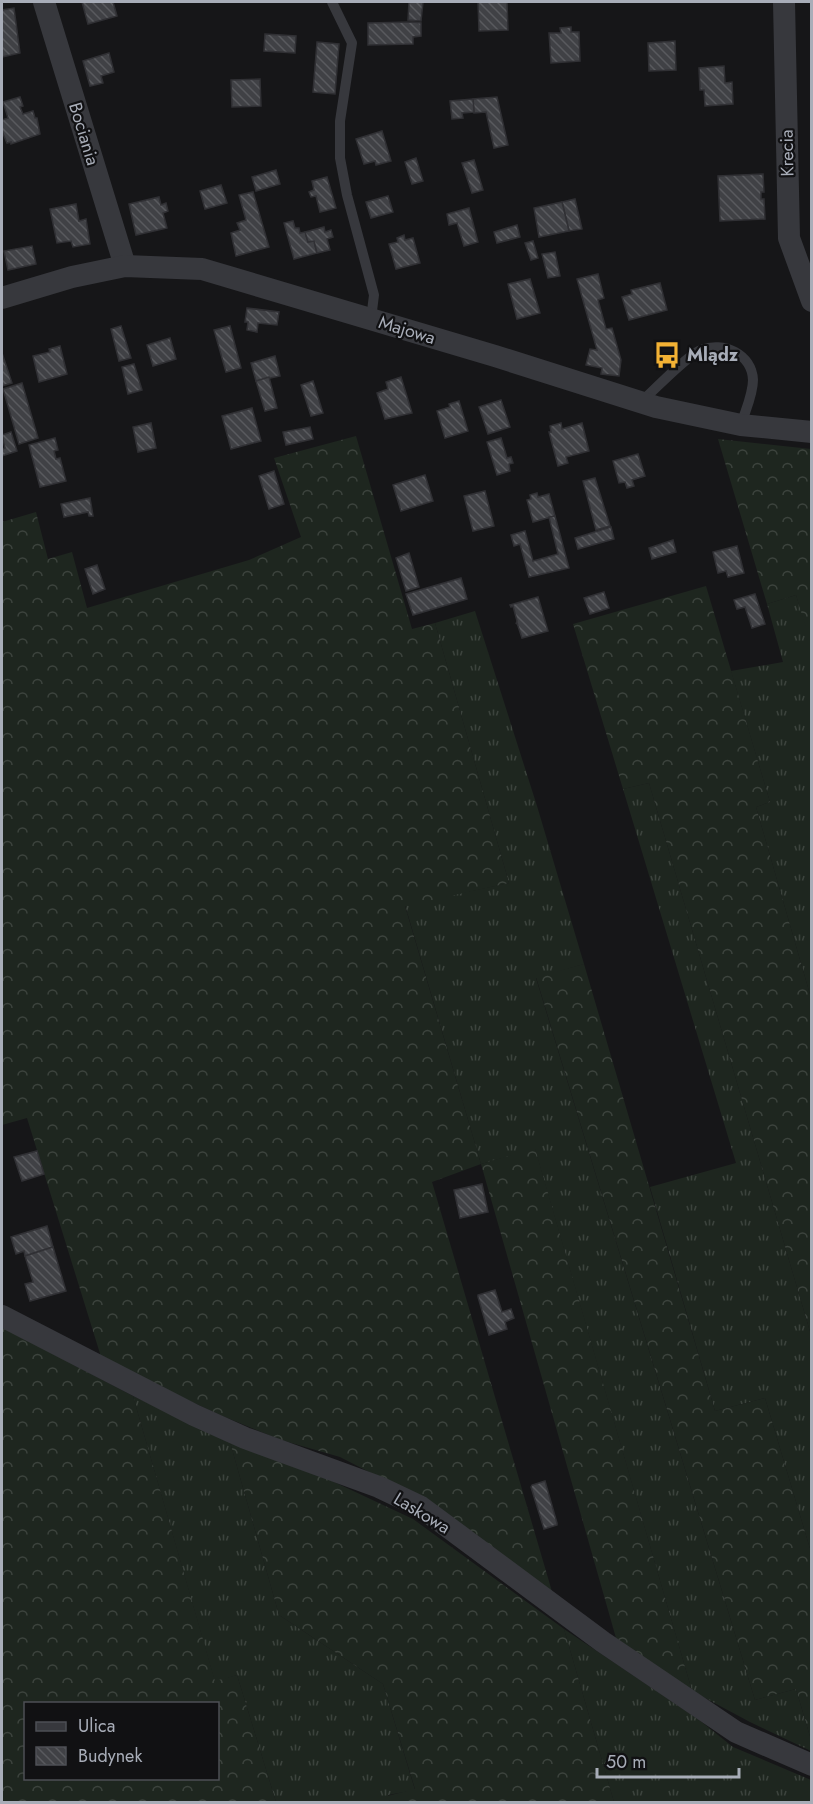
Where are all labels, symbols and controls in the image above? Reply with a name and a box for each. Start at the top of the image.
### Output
street label: Bociania [62,99,106,169]
street label: Krecia [774,129,800,177]
street label: Majowa [375,309,439,351]
bus stop icon: Mlądz [652,340,682,370]
place label: Mlądz [687,342,739,368]
street label: Laskowa [389,1486,455,1540]
legend [24,1702,219,1780]
text: Ulica [78,1713,115,1739]
scale bar [597,1741,740,1779]
text: Budynek [78,1743,142,1769]
text: 50 m [606,1749,646,1775]

